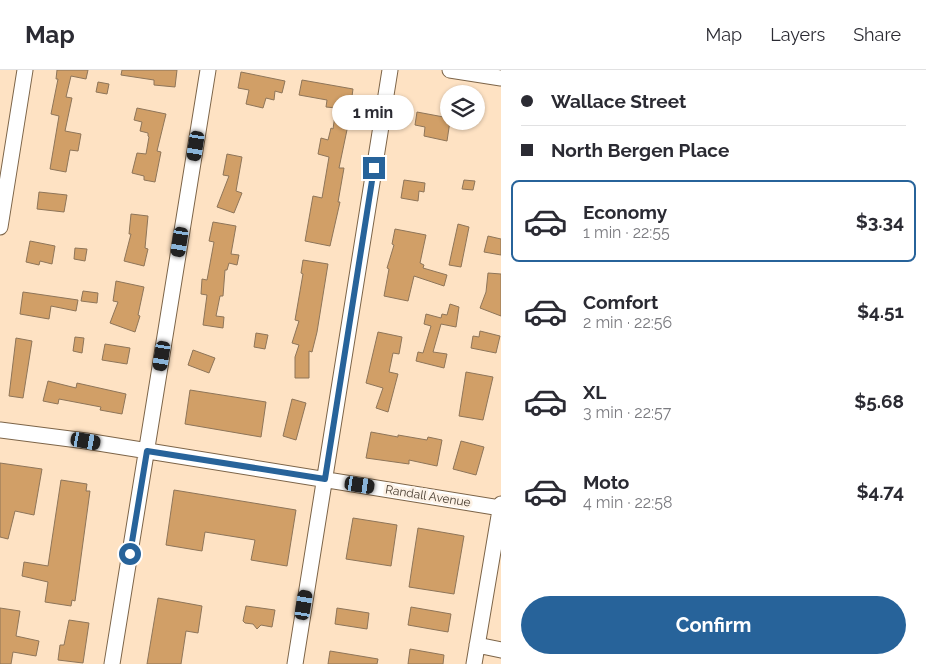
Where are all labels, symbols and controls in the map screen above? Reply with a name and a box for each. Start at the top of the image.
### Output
text: Map [25,20,75,49]
text: Map [706,24,742,45]
text: Layers [770,24,825,45]
text: Share [853,24,901,45]
map controls [440,85,485,130]
button: layers [440,85,485,130]
text: Wallace Street [551,90,686,112]
callout: 1 min [333,96,415,131]
text: 1 min [353,103,393,122]
car [186,130,205,162]
text: North Bergen Place [551,139,729,161]
route end [363,157,385,179]
icon: car [523,199,568,244]
text: Economy [583,201,667,223]
text: $3.34 [856,210,904,232]
text: 1 min · 22:55 [583,223,670,242]
car [170,226,189,258]
icon: car [523,289,568,334]
text: Comfort [583,291,658,313]
text: $4.51 [857,300,904,322]
text: 2 min · 22:56 [583,313,672,332]
car [152,340,171,372]
icon: car [523,379,568,424]
text: XL [583,381,606,403]
text: $5.68 [854,390,904,412]
text: 3 min · 22:57 [583,403,671,422]
car [69,431,102,451]
icon: car [523,469,568,514]
text: Moto [583,471,629,493]
car [344,475,375,495]
text: $4.74 [856,480,904,502]
street label: Randall Avenue [384,482,472,510]
text: 4 min · 22:58 [583,493,672,512]
route start [119,543,141,565]
car [294,589,313,621]
button: Confirm [521,596,906,654]

